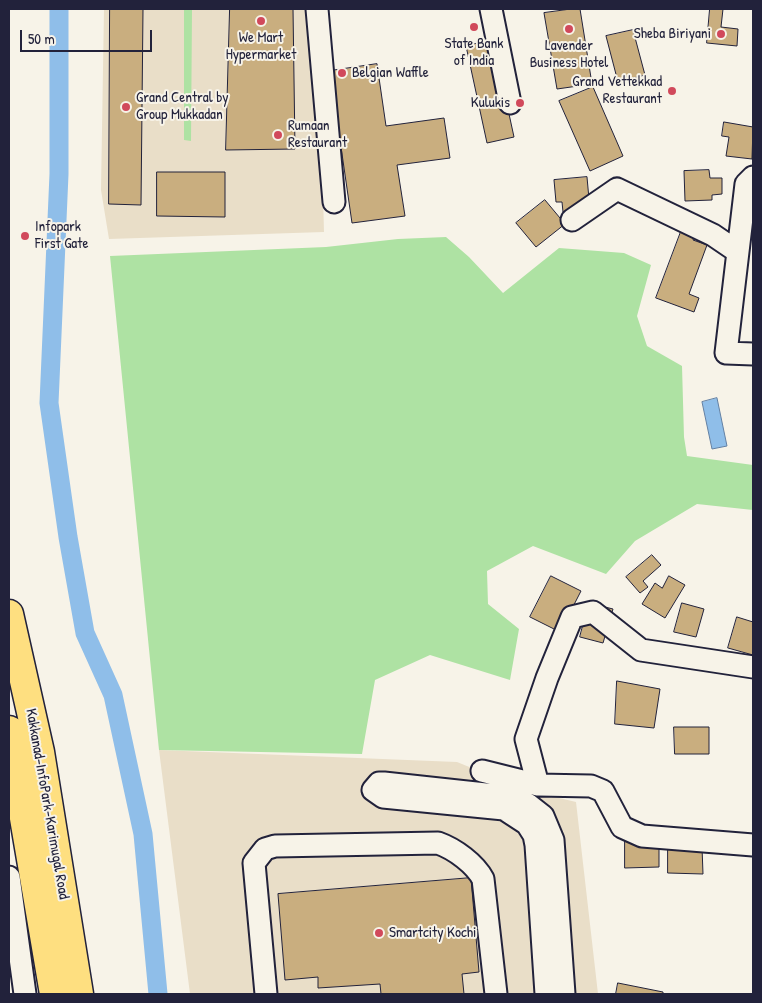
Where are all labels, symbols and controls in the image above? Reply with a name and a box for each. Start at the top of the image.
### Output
marker: We Mart Hypermarket [255,15,267,27]
scale bar [22,20,155,52]
marker: State Bank of India [468,21,480,33]
marker: Lavender Business Hotel [563,23,575,35]
place label: Sheba Biriyani [634,25,711,43]
text: 50 m [28,28,55,49]
marker: Sheba Biriyani [715,28,727,40]
place label: We Mart Hypermarket [226,29,296,64]
place label: State Bank of India [445,35,503,70]
place label: Lavender Business Hotel [530,37,608,72]
place label: Belgian Waffle [352,64,429,82]
marker: Belgian Waffle [336,67,348,79]
place label: Grand Vettekkad Restaurant [572,73,662,108]
marker: Grand Vettekkad Restaurant [666,85,678,97]
place label: Grand Central by Group Mukkadan [136,89,229,124]
place label: Kulukis [471,94,510,112]
marker: Kulukis [514,97,526,109]
marker: Grand Central by Group Mukkadan [120,101,132,113]
place label: Rumaan Restaurant [288,117,347,152]
marker: Rumaan Restaurant [272,129,284,141]
place label: Infopark First Gate [35,218,88,253]
marker: Infopark First Gate [19,230,31,242]
street label: Kakkanad-InfoPark-Karimugal Road [21,707,73,901]
place label: Smartcity Kochi [389,924,476,942]
marker: Smartcity Kochi [373,927,385,939]

